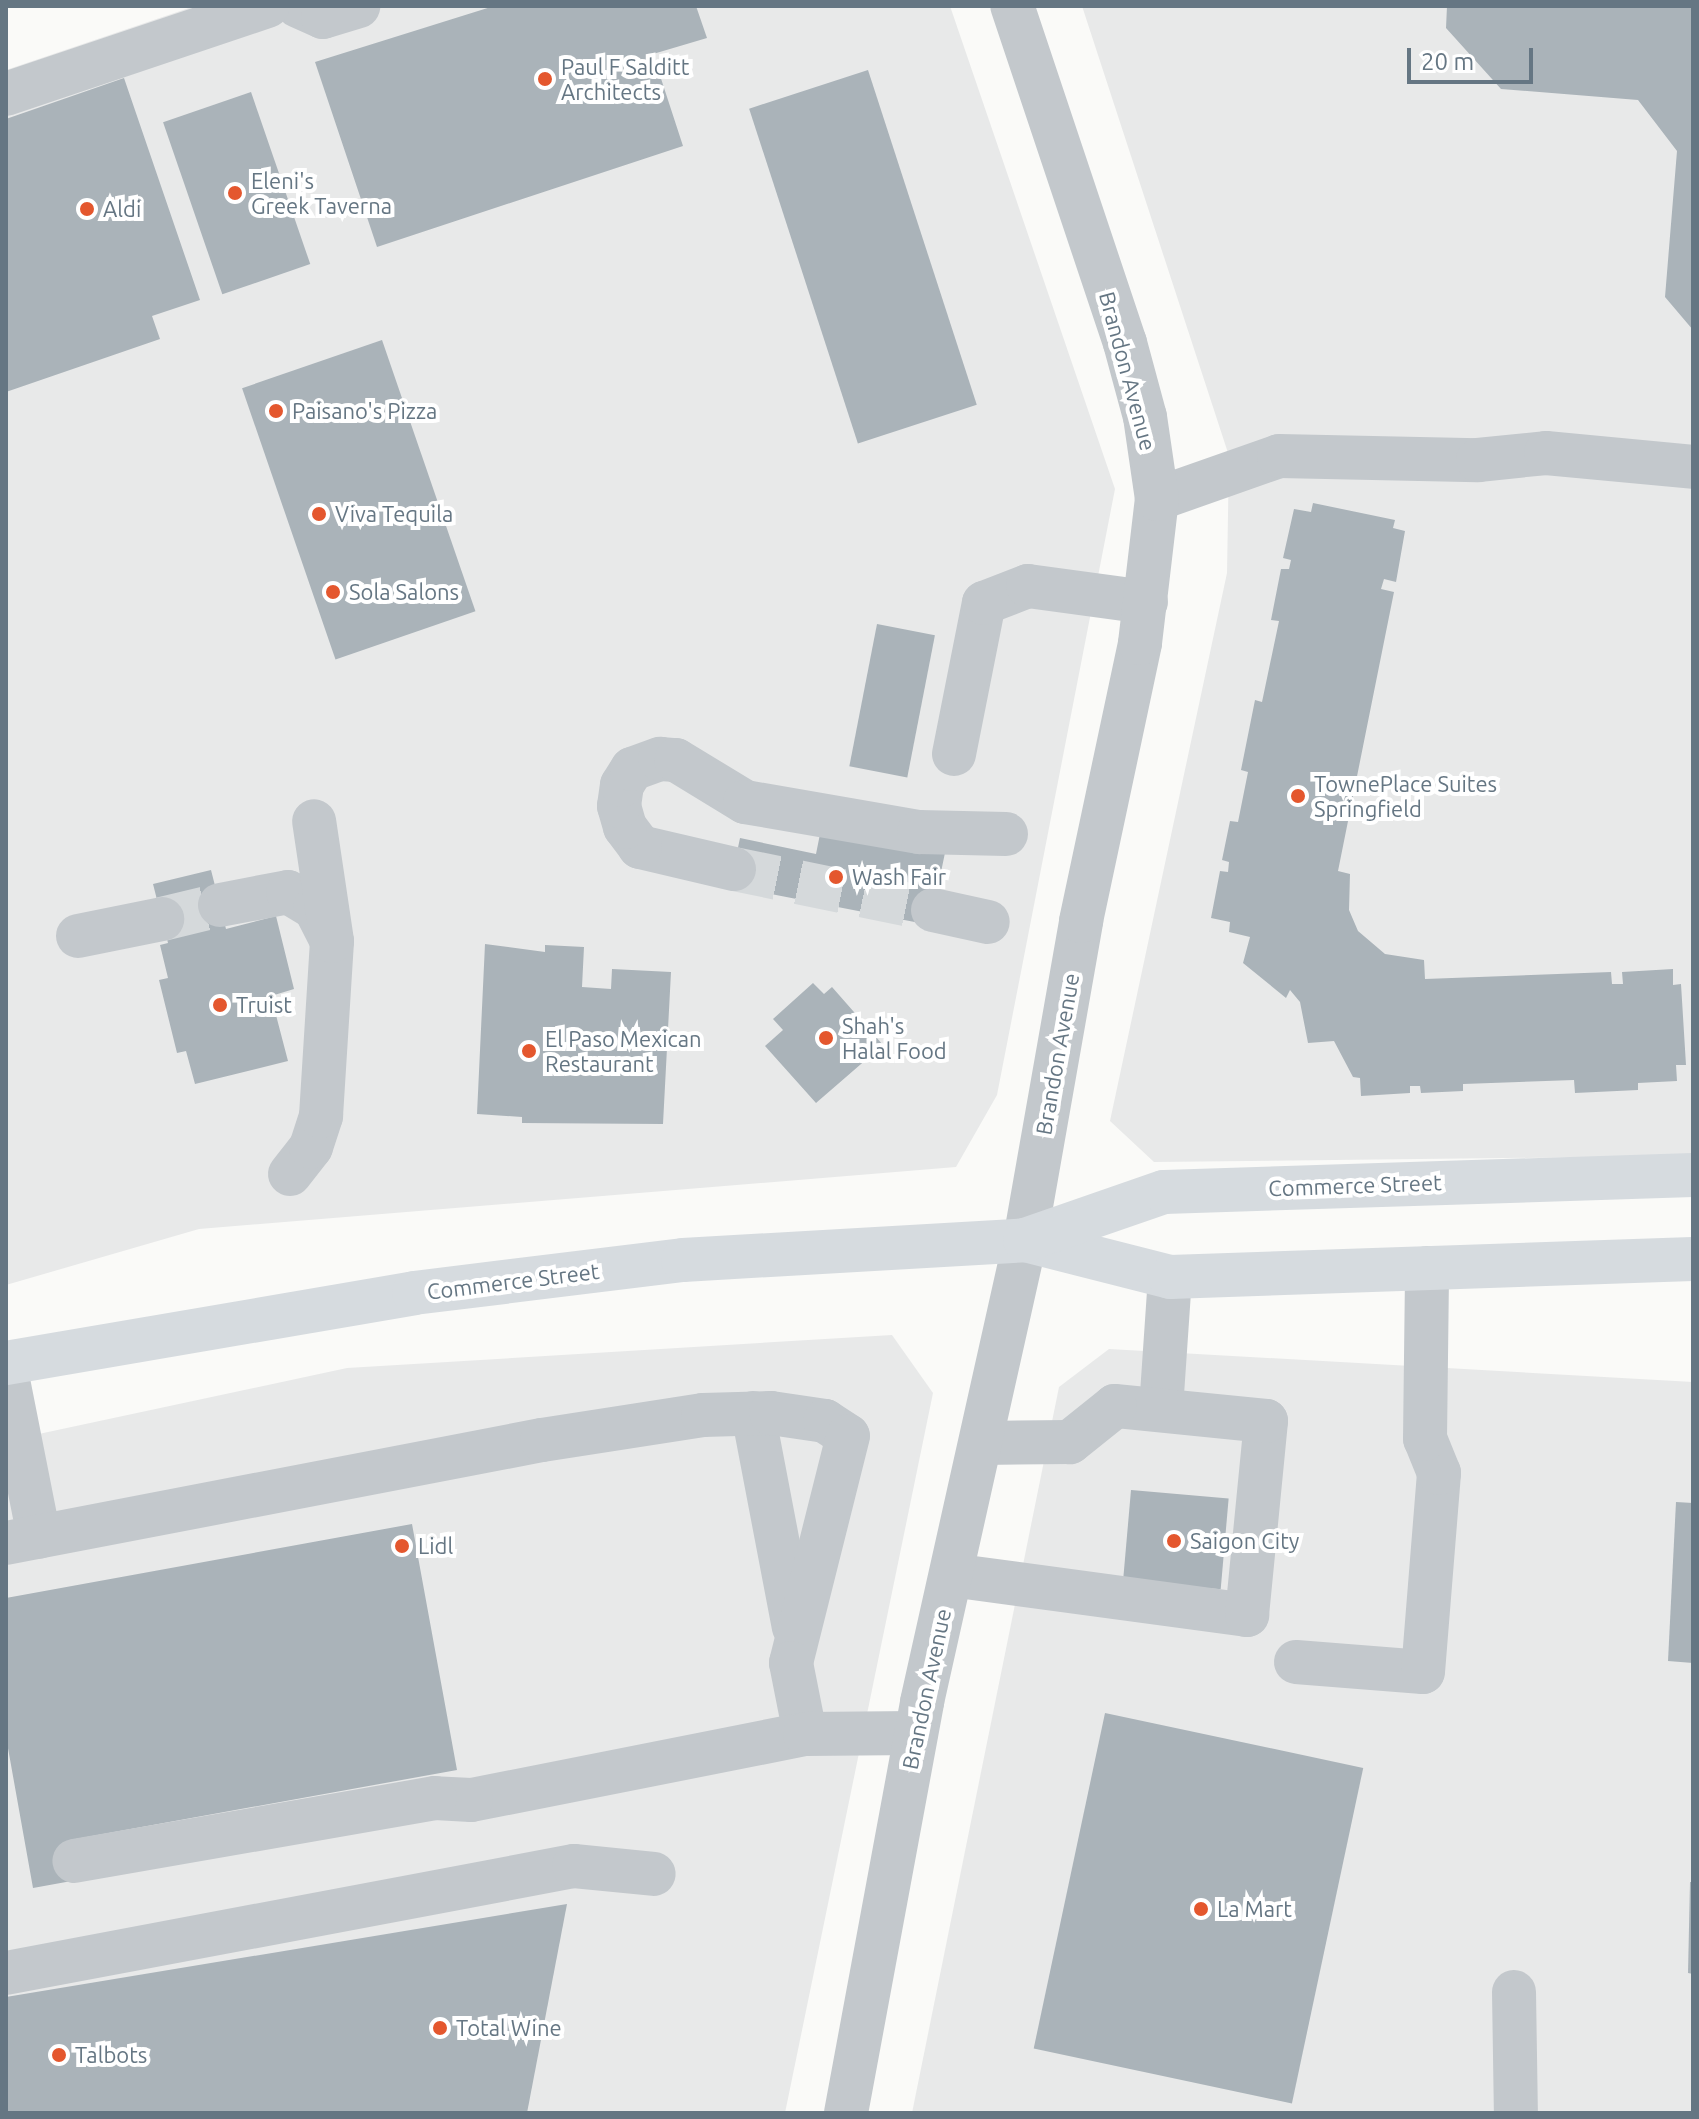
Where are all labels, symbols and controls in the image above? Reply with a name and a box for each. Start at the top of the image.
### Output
scale bar [1411,32,1537,82]
text: 20 m [1421,48,1474,75]
place label: Paul F Salditt Architects [561,53,689,104]
marker: Paul F Salditt Architects [536,70,554,88]
place label: Eleni's Greek Taverna [251,167,392,218]
marker: Eleni's Greek Taverna [226,184,244,202]
place label: Aldi [103,196,141,222]
marker: Aldi [78,200,96,218]
street label: Brandon Avenue [1094,289,1162,453]
place label: Paisano's Pizza [292,398,437,424]
marker: Paisano's Pizza [267,402,285,420]
place label: Viva Tequila [335,501,453,527]
marker: Viva Tequila [310,505,328,523]
place label: Sola Salons [349,579,459,605]
marker: Sola Salons [324,583,342,601]
place label: TownePlace Suites Springfield [1314,770,1497,822]
marker: TownePlace Suites Springfield [1289,787,1307,805]
place label: Wash Fair [852,864,946,890]
marker: Wash Fair [827,868,845,886]
street label: Brandon Avenue [1030,971,1084,1137]
place label: Truist [236,992,292,1018]
marker: Truist [211,996,229,1014]
place label: Shah's Halal Food [842,1012,947,1064]
place label: El Paso Mexican Restaurant [545,1025,702,1076]
marker: Shah's Halal Food [817,1029,835,1047]
marker: El Paso Mexican Restaurant [520,1042,538,1060]
street label: Commerce Street [1268,1169,1442,1201]
street label: Commerce Street [425,1257,601,1305]
place label: Saigon City [1190,1528,1299,1554]
marker: Saigon City [1165,1532,1183,1550]
place label: Lidl [418,1533,453,1559]
marker: Lidl [393,1537,411,1555]
street label: Brandon Avenue [896,1606,956,1772]
place label: La Mart [1217,1896,1292,1922]
marker: La Mart [1192,1900,1210,1918]
place label: Total Wine [456,2015,562,2041]
marker: Total Wine [431,2019,449,2037]
place label: Talbots [75,2042,147,2068]
marker: Talbots [50,2046,68,2064]

